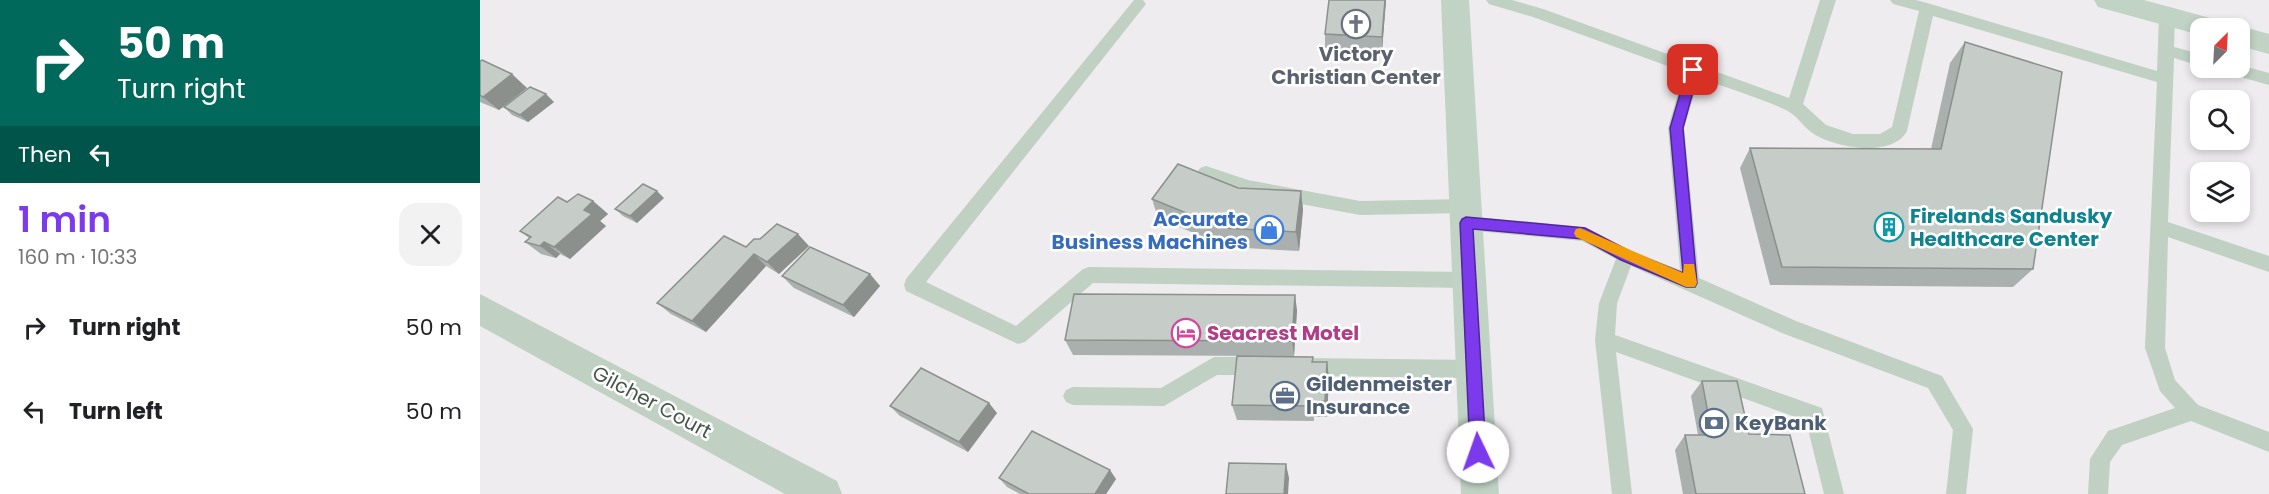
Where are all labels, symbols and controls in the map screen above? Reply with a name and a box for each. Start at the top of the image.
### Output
church icon: Victory Christian Center [1340,8,1372,40]
text: 50 m [117,14,225,73]
north arrow [2190,18,2250,78]
map controls [2190,18,2250,222]
icon: right [18,24,96,102]
place label: Victory Christian Center [1271,40,1441,91]
pin [1667,44,1718,95]
icon: arrive [1676,53,1709,86]
text: Turn right [117,70,246,107]
button: search [2190,90,2250,150]
icon: left [84,138,117,171]
text: Then [18,139,72,170]
button: layers [2190,162,2250,222]
text: 1 min [18,194,111,245]
place label: Firelands Sandusky Healthcare Center [1910,202,2113,253]
button: close [399,203,462,266]
place label: Accurate Business Machines [1052,205,1248,256]
building icon: Firelands Sandusky Healthcare Center [1873,211,1905,243]
shop icon: Accurate Business Machines [1253,214,1285,246]
text: 160 m · 10:33 [18,243,137,271]
icon: right [18,311,51,344]
text: Turn right [69,312,180,343]
text: 50 m [406,312,462,343]
hotel icon: Seacrest Motel [1170,317,1202,349]
place label: Seacrest Motel [1207,319,1359,347]
street label: Gilcher Court [587,359,717,445]
place label: Gildenmeister Insurance [1306,370,1452,421]
office icon: Gildenmeister Insurance [1269,380,1301,412]
icon: left [18,395,51,428]
text: Turn left [69,396,163,427]
text: 50 m [406,396,462,427]
bank icon: KeyBank [1698,407,1730,439]
place label: KeyBank [1735,409,1827,437]
position arrow [1446,420,1510,484]

